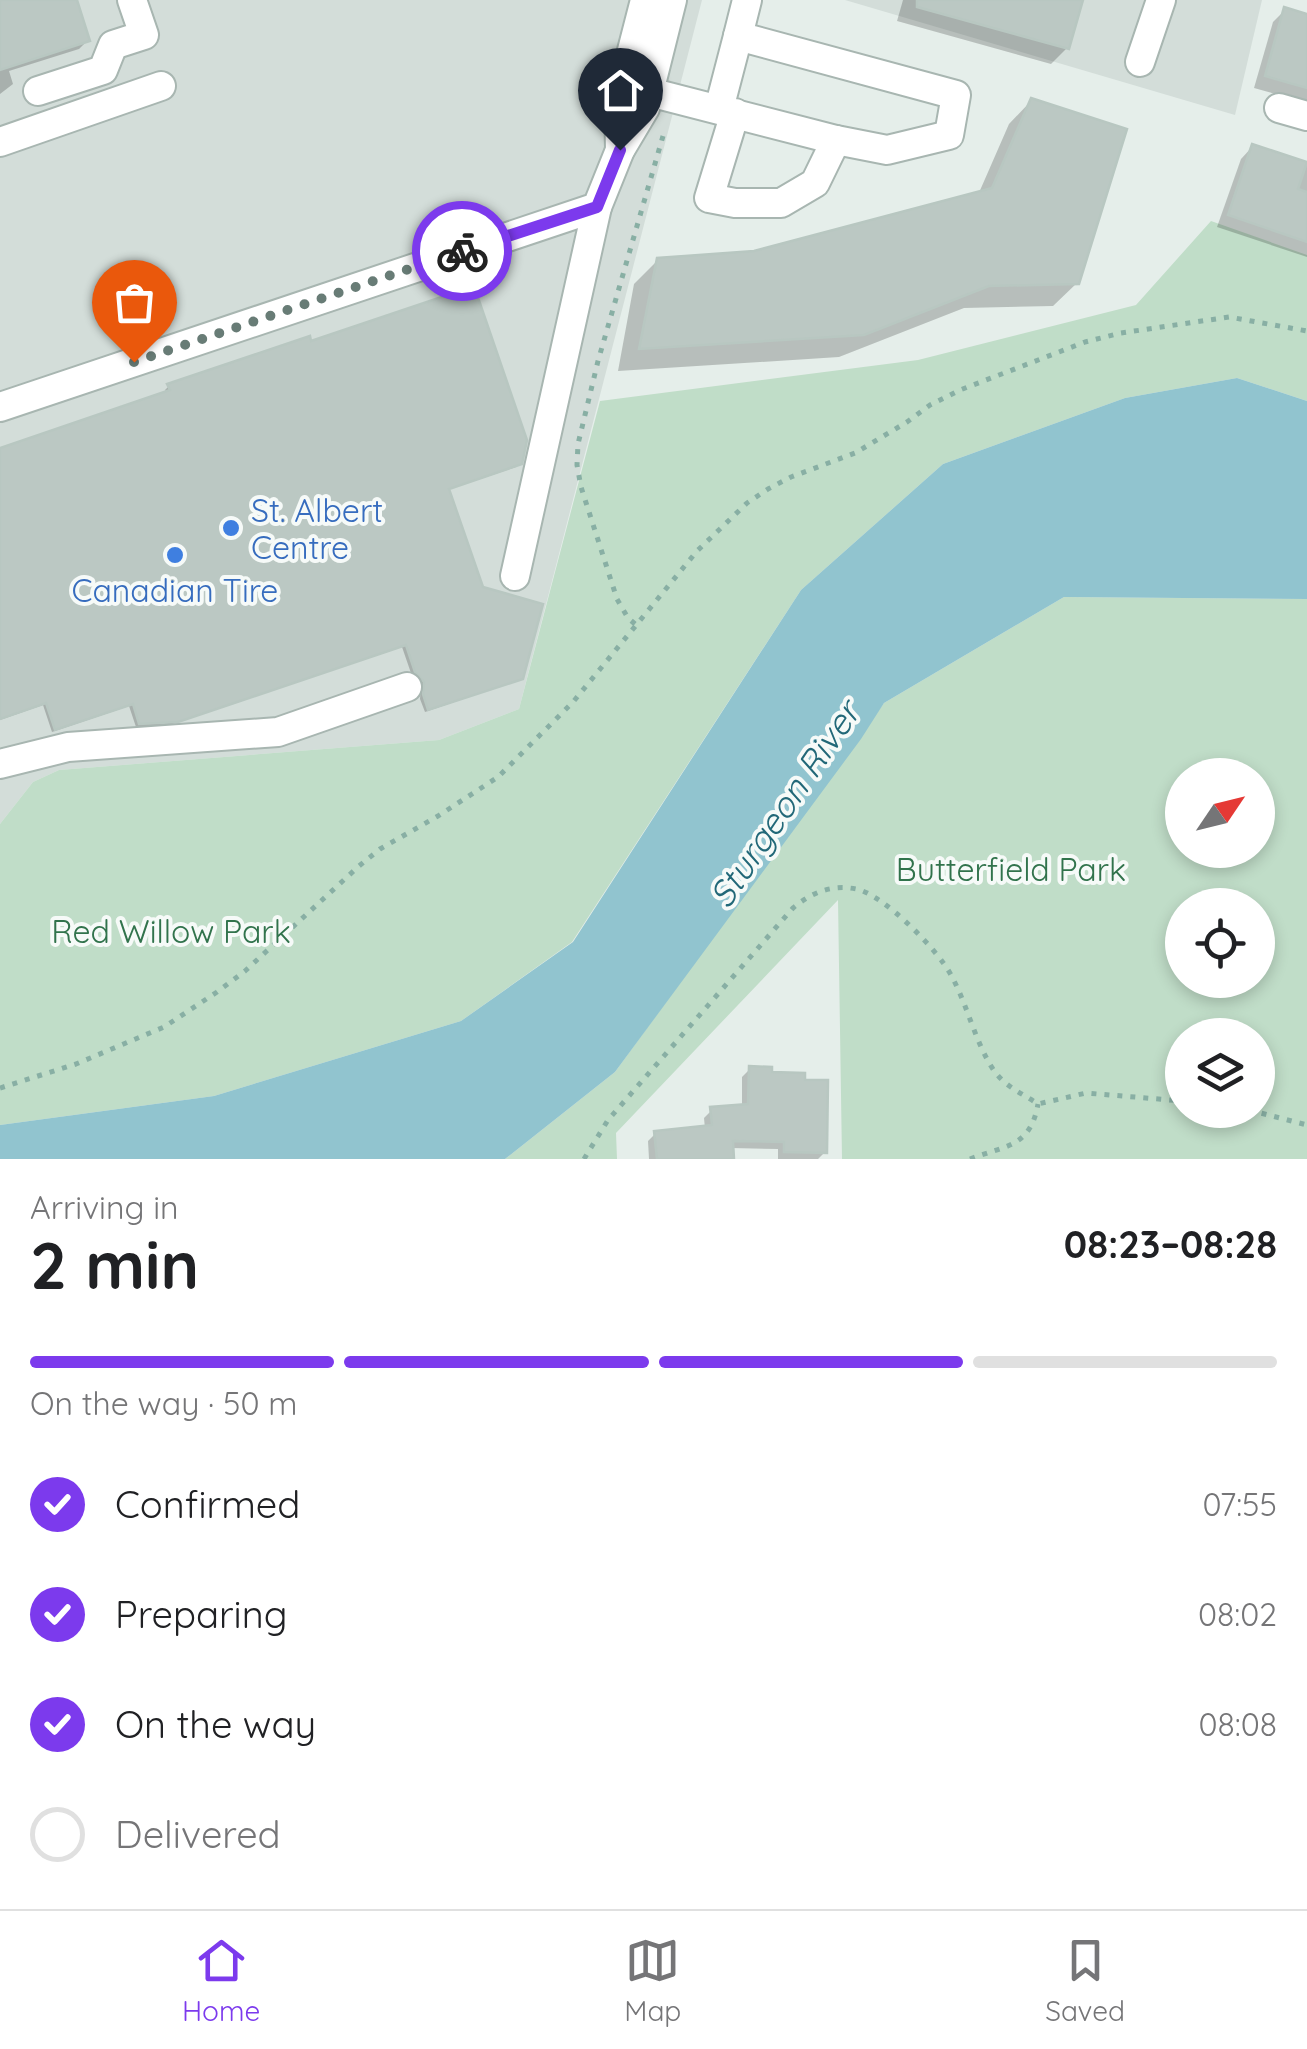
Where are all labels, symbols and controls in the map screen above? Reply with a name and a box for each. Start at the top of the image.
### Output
pin [578,48,663,151]
icon: home [593,63,648,118]
courier [412,201,512,301]
icon: bike [435,224,490,279]
pin [92,260,177,363]
icon: bag [107,275,162,330]
place label: St. Albert Centre [251,490,383,567]
marker: St. Albert Centre [220,517,242,539]
marker: Canadian Tire [164,544,186,566]
place label: Canadian Tire [72,570,278,610]
water label: Sturgeon River [699,689,872,915]
north arrow [1165,758,1275,868]
map controls [1165,758,1275,1128]
park label: Butterfield Park [896,849,1126,889]
button: locate [1165,888,1275,998]
park label: Red Willow Park [51,911,291,951]
button: layers [1165,1018,1275,1128]
text: Arriving in [30,1187,179,1227]
text: 08:23–08:28 [1064,1220,1277,1268]
text: 2 min [30,1224,199,1305]
text: On the way · 50 m [30,1383,297,1423]
icon: check [30,1477,85,1532]
text: Confirmed [115,1480,300,1528]
text: 07:55 [1202,1484,1277,1524]
icon: check [30,1587,85,1642]
text: Preparing [115,1590,287,1638]
text: 08:02 [1198,1594,1277,1634]
icon: check [30,1697,85,1752]
text: On the way [115,1700,316,1748]
text: 08:08 [1198,1704,1277,1744]
text: Delivered [115,1810,281,1858]
tab: Home [182,1933,260,2028]
tab: Map [624,1933,681,2028]
tab: Saved [1045,1933,1125,2028]

